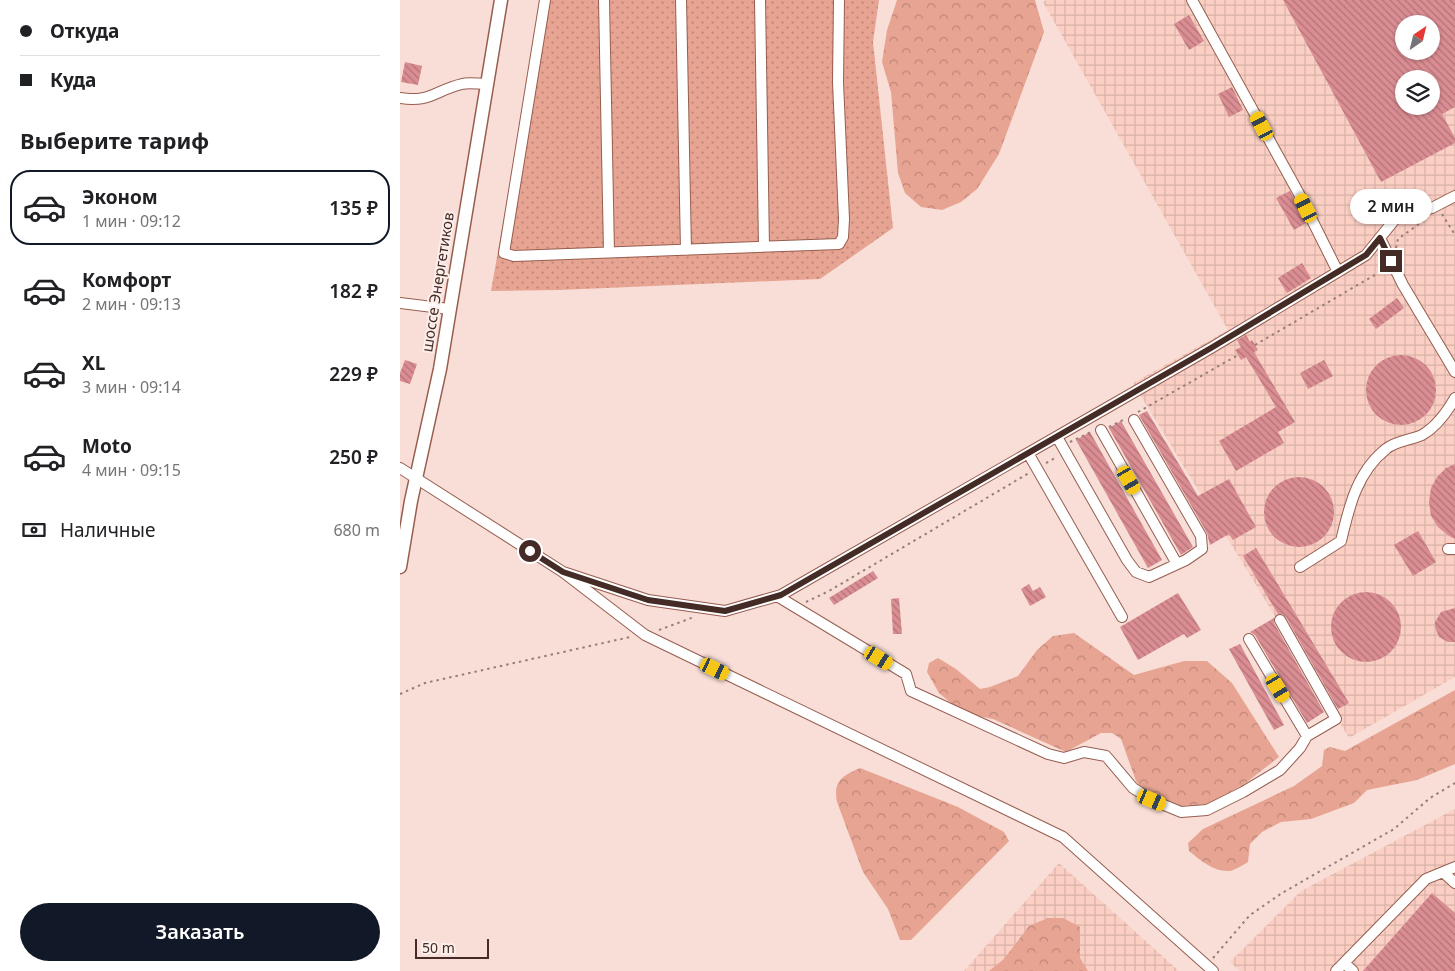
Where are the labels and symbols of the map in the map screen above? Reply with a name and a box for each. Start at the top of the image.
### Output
north arrow [1395,15,1440,60]
car [1248,109,1275,143]
callout: 2 мин [1350,188,1432,224]
car [1292,191,1319,225]
street label: шоссе Энергетиков [416,211,458,353]
route end [1380,250,1402,272]
car [1115,463,1142,497]
route start [519,540,541,562]
car [862,644,895,672]
car [698,656,731,682]
car [1263,671,1292,705]
car [1135,787,1168,813]
scale bar [415,936,489,959]

